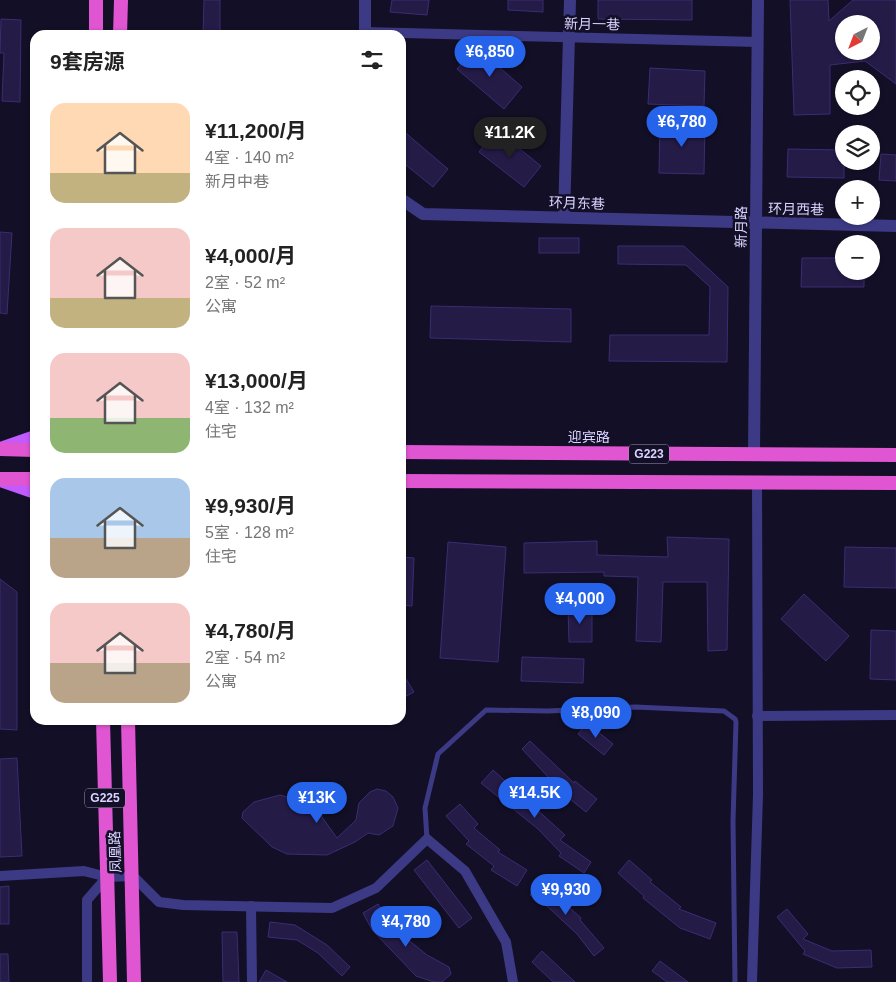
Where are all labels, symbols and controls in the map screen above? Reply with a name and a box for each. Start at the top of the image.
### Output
north arrow [835,15,880,60]
map controls [835,15,880,280]
street label: 新月一巷 [564,16,620,32]
pin: ¥6,850 [449,36,531,78]
text: ¥6,850 [466,43,514,60]
icon: filters [358,46,386,74]
text: 9套房源 [50,50,125,73]
button: locate [835,70,880,115]
pin: ¥6,780 [641,106,723,148]
text: ¥6,780 [658,113,706,130]
pin: ¥11.2K [469,116,551,159]
text: ¥11,200/月 [205,119,307,142]
icon: home [90,123,150,183]
text: ¥11.2K [485,124,535,141]
button: layers [835,125,880,170]
text: 4室 · 140 m² [205,149,294,166]
text: 新月中巷 [205,173,269,190]
button: + [835,180,880,225]
street label: 环月东巷 [549,194,605,212]
street label: 环月西巷 [768,201,824,217]
street label: 新月路 [733,206,749,248]
button: − [835,235,880,280]
text: ¥4,000/月 [205,244,296,267]
icon: home [90,248,150,308]
text: 2室 · 52 m² [205,274,285,291]
text: 公寓 [205,298,237,315]
text: ¥13,000/月 [205,369,308,392]
icon: home [90,373,150,433]
text: 4室 · 132 m² [205,399,294,416]
text: 住宅 [205,423,237,440]
street label: 迎宾路 [568,429,610,445]
road number: G223 [629,444,669,464]
text: ¥9,930/月 [205,494,296,517]
icon: home [90,498,150,558]
text: 5室 · 128 m² [205,524,294,541]
text: 住宅 [205,548,237,565]
pin: ¥4,000 [539,582,621,625]
text: ¥4,000 [556,590,604,607]
text: ¥4,780/月 [205,619,296,642]
icon: home [90,623,150,683]
text: 2室 · 54 m² [205,649,285,666]
text: 公寓 [205,673,237,690]
pin: ¥8,090 [555,696,637,739]
text: ¥8,090 [572,704,620,721]
pin: ¥14.5K [494,776,576,819]
pin: ¥13K [287,782,347,824]
text: ¥14.5K [509,784,561,801]
road number: G225 [85,788,125,808]
text: ¥13K [298,789,336,806]
street label: 凤凰路 [106,831,124,873]
pin: ¥9,930 [525,874,607,916]
text: ¥9,930 [542,881,590,898]
pin: ¥4,780 [365,906,447,948]
text: ¥4,780 [382,913,430,930]

